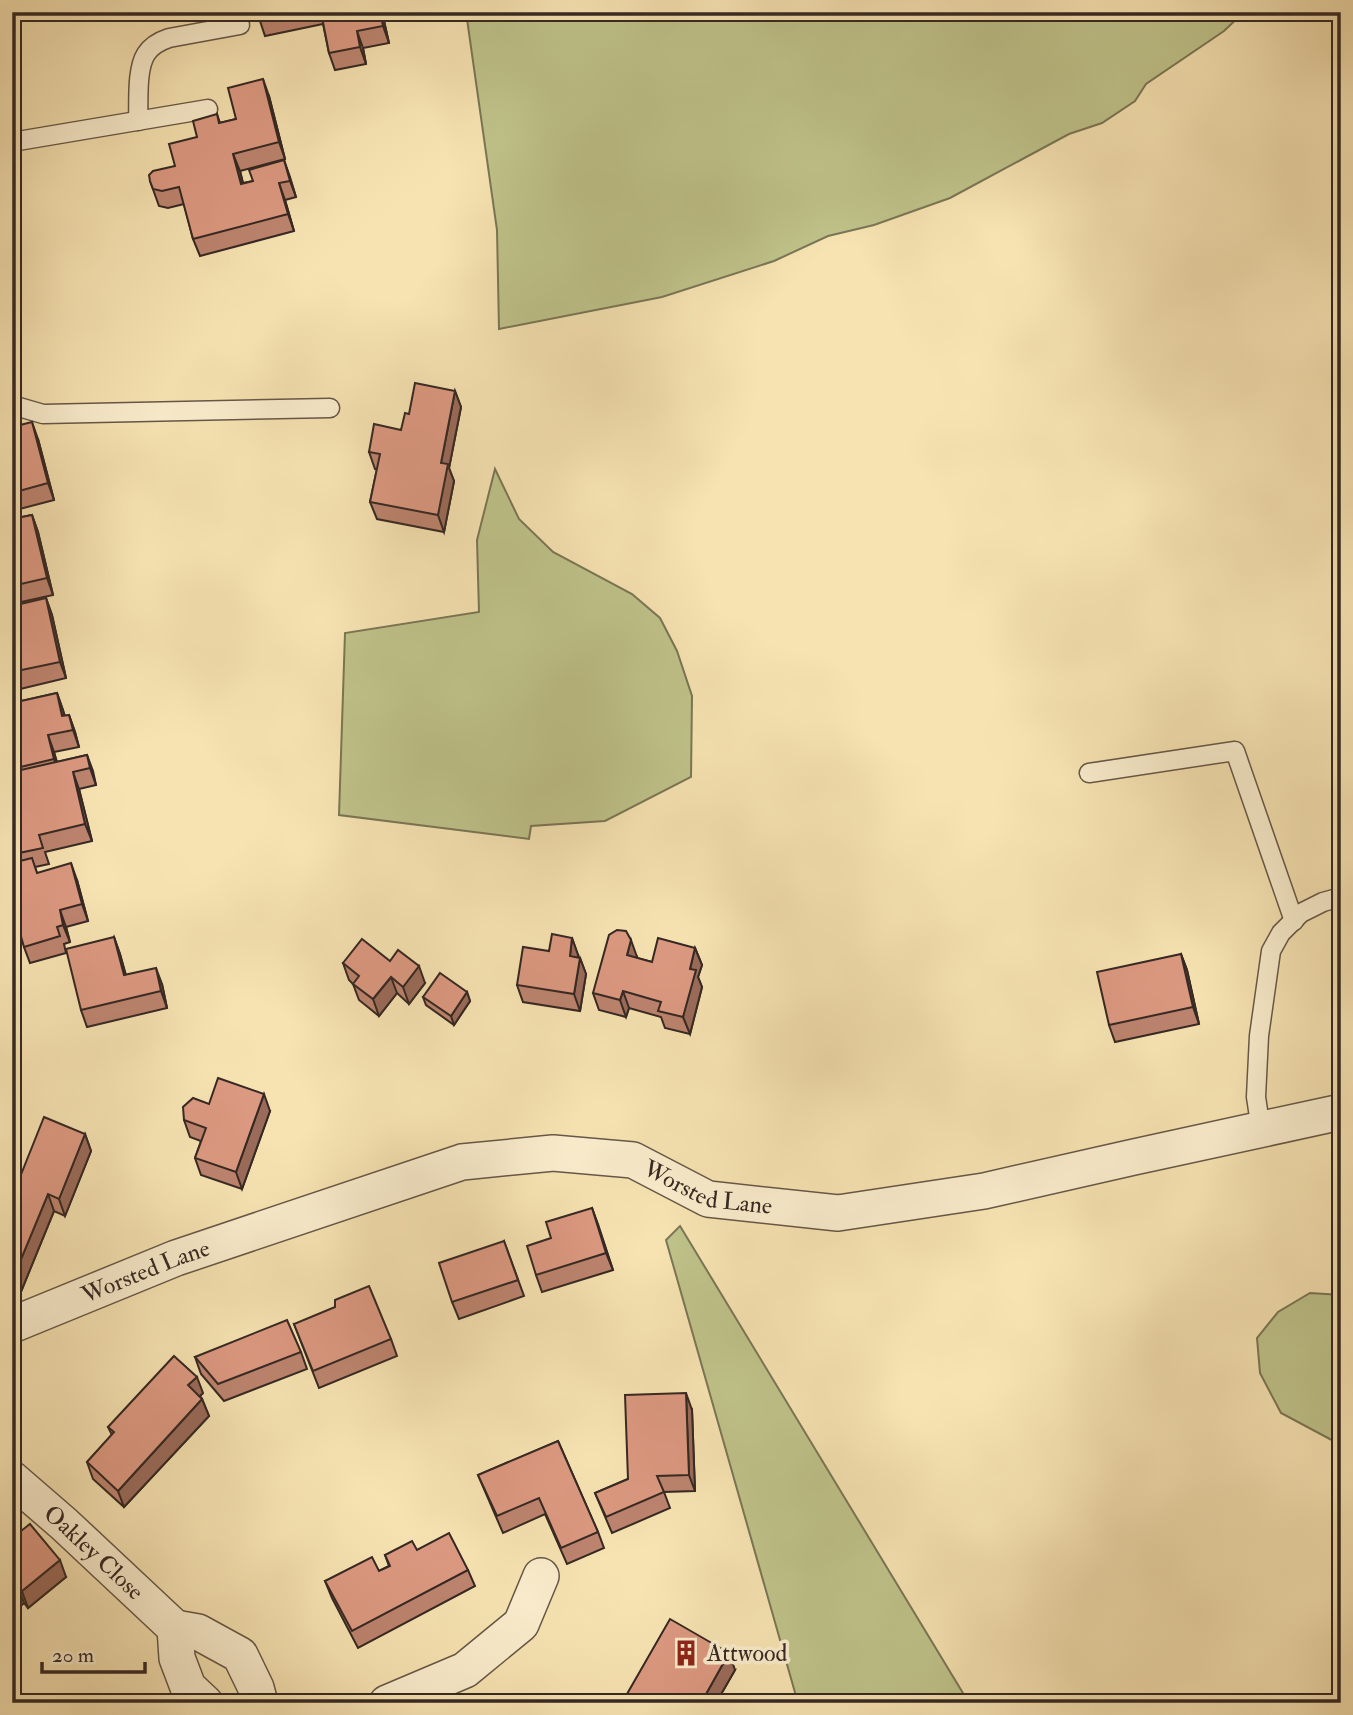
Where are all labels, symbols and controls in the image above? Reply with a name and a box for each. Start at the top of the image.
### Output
street label: Worsted Lane [637,1153,774,1222]
street label: Worsted Lane [76,1233,214,1311]
street label: Oakley Close [37,1498,150,1607]
scale bar [42,1631,145,1675]
building icon: Attwood [671,1638,701,1668]
place label: Attwood [706,1638,788,1669]
text: 20 m [52,1642,94,1669]

